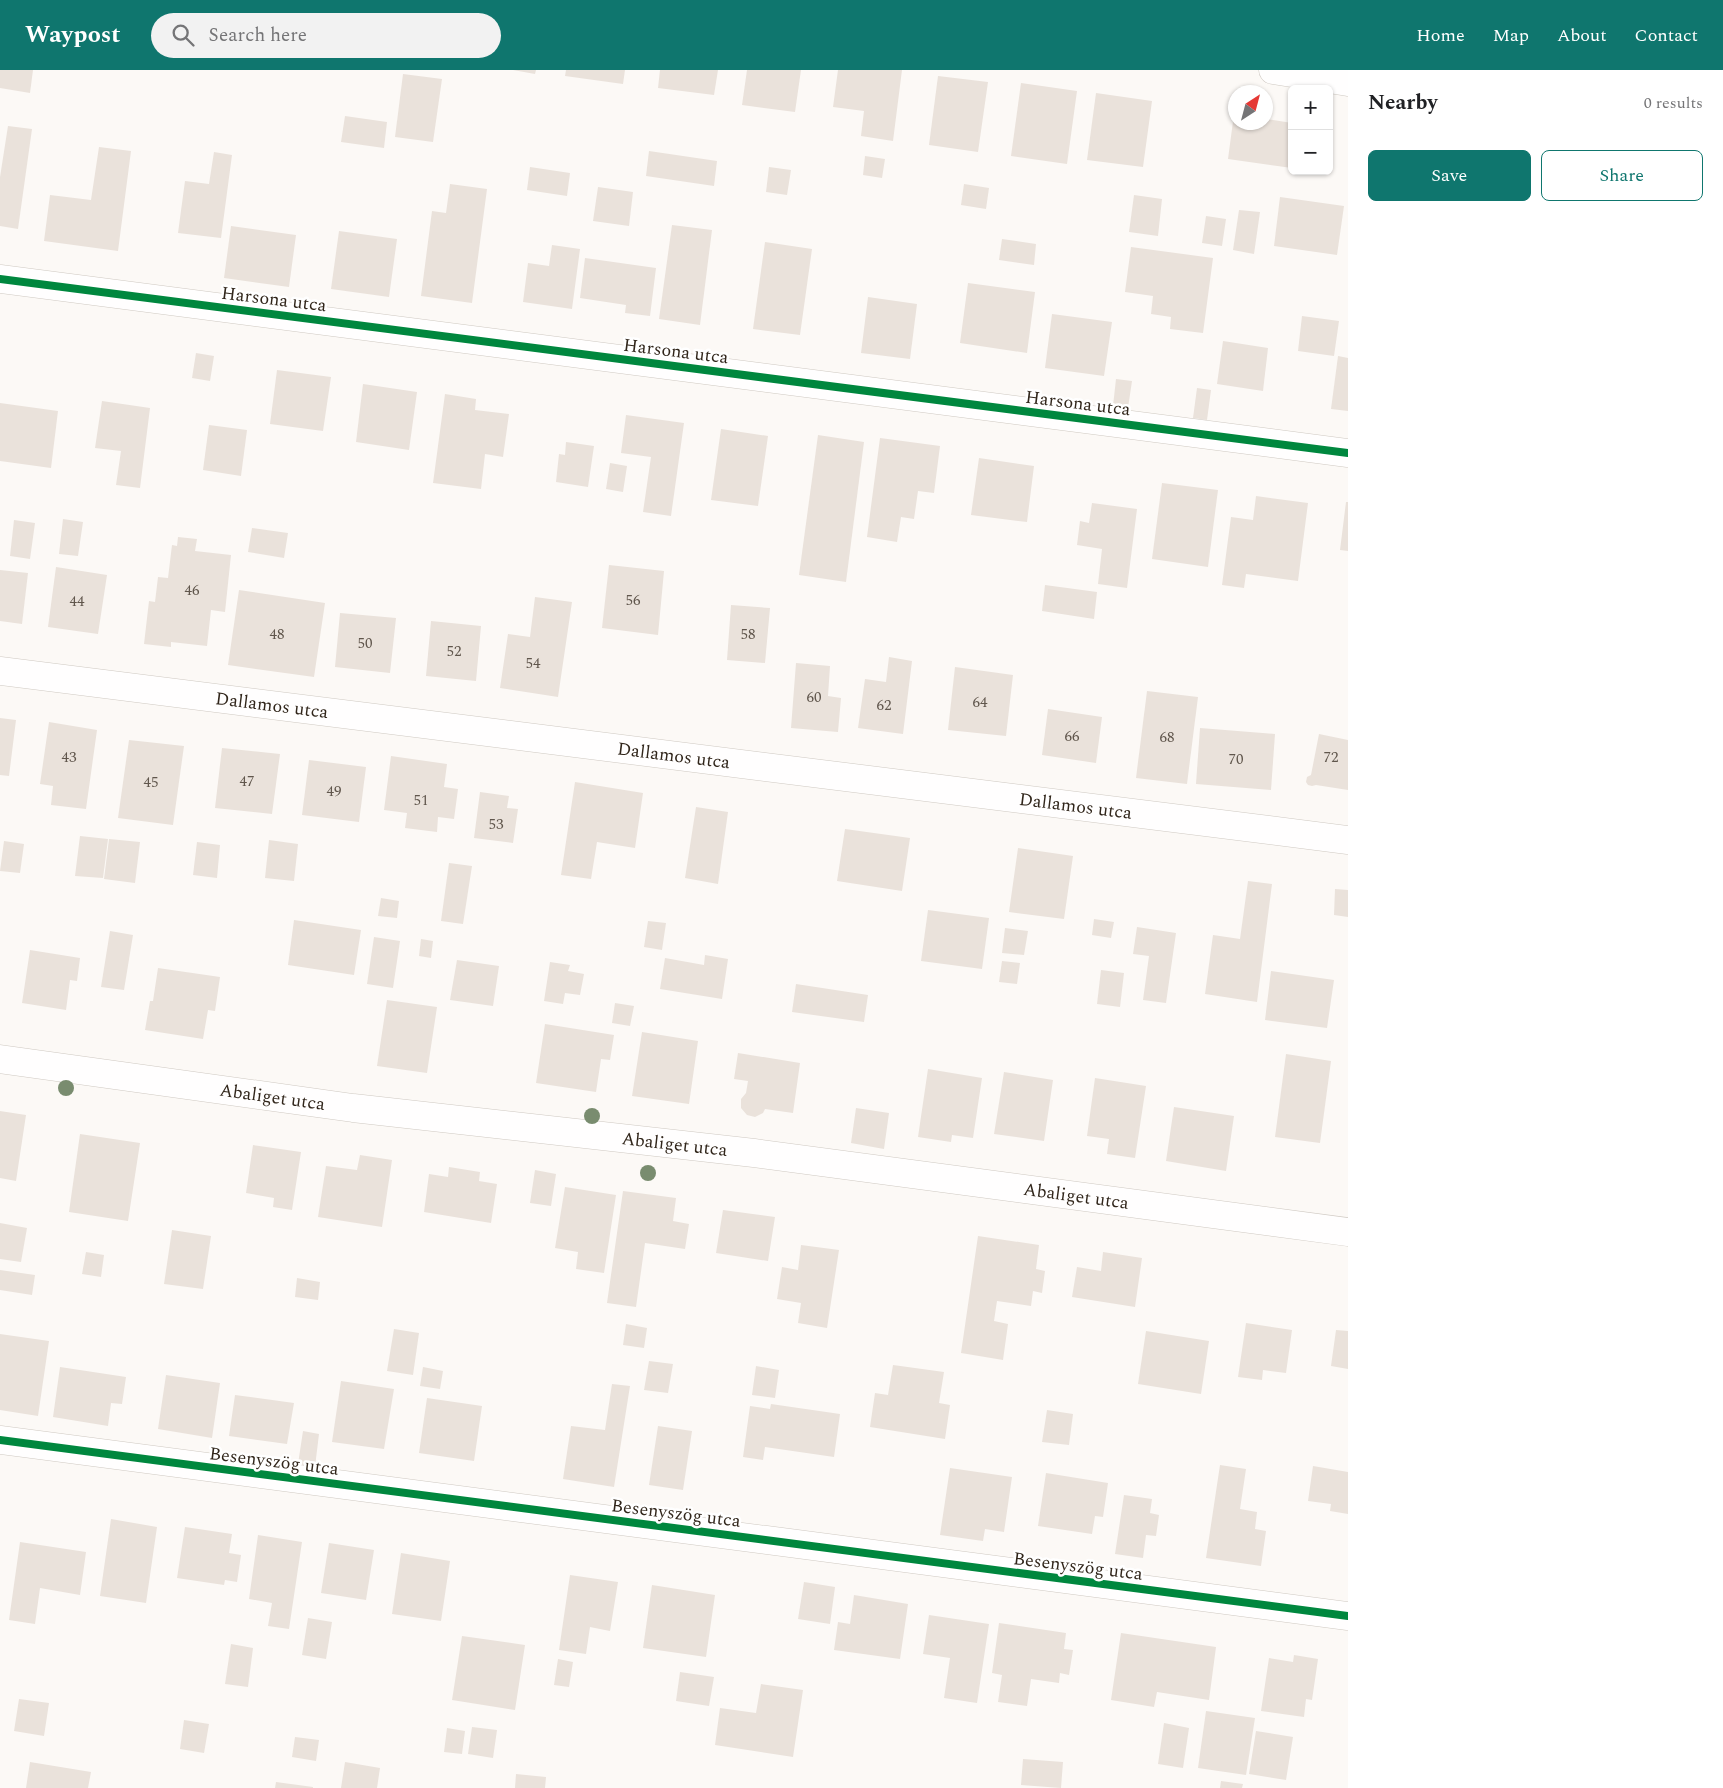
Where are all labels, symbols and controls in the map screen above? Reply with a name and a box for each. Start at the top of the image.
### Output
search box [151,13,501,58]
text: Waypost [25,17,121,53]
icon: search [169,21,197,49]
text: Search here [209,21,307,50]
text: Home [1416,22,1465,49]
text: Map [1493,22,1529,49]
text: About [1557,22,1607,49]
text: Contact [1635,22,1698,49]
north arrow [1228,85,1273,130]
map controls [1288,85,1333,175]
button: + [1288,85,1333,130]
text: Nearby [1368,87,1438,119]
text: 0 results [1644,91,1703,115]
button: − [1288,130,1333,175]
button: Save [1368,150,1531,201]
button: Share [1541,150,1703,201]
street label: Harsona utca [220,280,328,319]
street label: Harsona utca [622,332,730,371]
street label: Harsona utca [1024,384,1132,423]
house number: 46 [184,579,200,602]
house number: 56 [625,589,641,612]
house number: 44 [69,590,85,613]
house number: 48 [269,623,285,646]
house number: 58 [740,623,756,646]
house number: 50 [357,632,373,655]
house number: 52 [446,640,462,663]
house number: 54 [525,652,541,675]
street label: Dallamos utca [214,685,330,726]
house number: 60 [806,686,822,709]
house number: 64 [972,691,988,714]
house number: 62 [876,694,892,717]
house number: 66 [1064,725,1080,748]
house number: 68 [1159,726,1175,749]
street label: Dallamos utca [616,736,732,776]
house number: 43 [61,746,77,769]
house number: 72 [1323,746,1339,769]
house number: 70 [1228,748,1244,771]
house number: 47 [239,770,255,793]
house number: 45 [143,771,159,794]
house number: 49 [326,780,342,803]
street label: Dallamos utca [1018,786,1134,827]
house number: 51 [413,789,429,812]
house number: 53 [488,813,504,836]
street label: Abaliget utca [218,1077,327,1118]
street label: Abaliget utca [620,1125,729,1164]
street label: Abaliget utca [1022,1176,1131,1217]
street label: Besenyszög utca [208,1440,340,1483]
street label: Besenyszög utca [610,1492,742,1535]
street label: Besenyszög utca [1012,1545,1144,1588]

